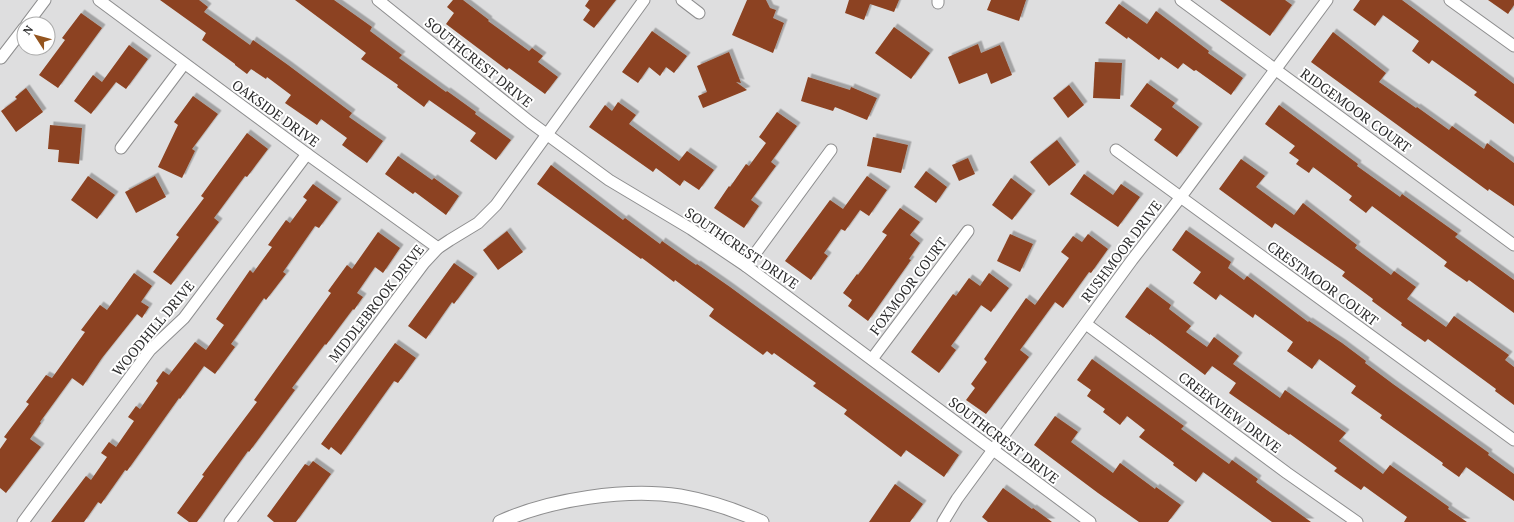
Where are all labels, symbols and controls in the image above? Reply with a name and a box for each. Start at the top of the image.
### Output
street label: SOUTHCREST DRIVE [421,13,537,111]
north arrow [16,16,56,56]
text: N [20,22,36,38]
street label: RIDGEMOOR COURT [1297,64,1415,157]
street label: OAKSIDE DRIVE [229,75,323,151]
street label: RUSHMOOR DRIVE [1076,196,1166,306]
street label: SOUTHCREST DRIVE [681,203,803,293]
street label: FOXMOOR COURT [865,233,951,339]
street label: CRESTMOOR COURT [1264,236,1383,330]
street label: MIDDLEBROOK DRIVE [324,240,428,366]
street label: WOODHILL DRIVE [108,276,198,380]
street label: CREEKVIEW DRIVE [1175,367,1285,457]
street label: SOUTHCREST DRIVE [945,392,1063,488]

